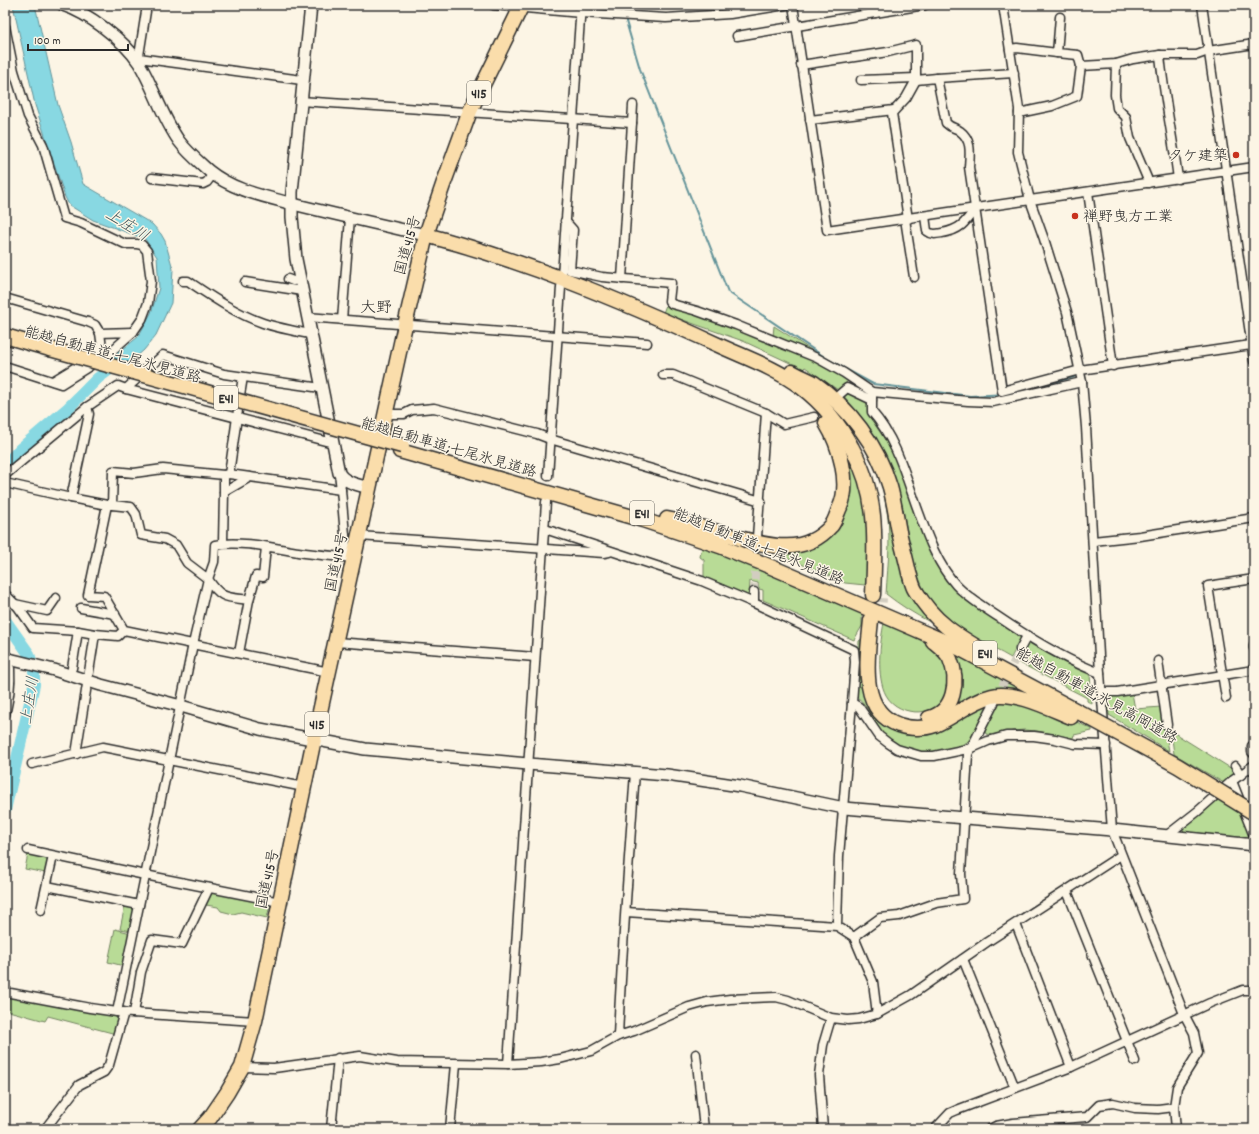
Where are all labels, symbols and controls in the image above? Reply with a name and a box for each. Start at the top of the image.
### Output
scale bar [28,26,128,52]
text: 100 m [34,33,61,50]
road number: 415 [467,81,491,105]
place label: タケ建築 [1168,146,1228,168]
marker: タケ建築 [1231,150,1241,160]
water label: 上庄川 [100,204,153,249]
place label: 禅野曳方工業 [1083,207,1173,229]
marker: 禅野曳方工業 [1070,211,1080,221]
street label: 国道415号 [390,213,428,278]
district label: 大野 [360,297,392,320]
street label: 能越自動車道;七尾氷見道路 [22,322,203,390]
road number: E41 [214,386,238,410]
street label: 能越自動車道;七尾氷見道路 [358,413,539,485]
road number: E41 [630,501,654,525]
street label: 能越自動車道;七尾氷見道路 [670,503,847,592]
street label: 国道415号 [321,530,355,595]
road number: E41 [973,641,997,665]
street label: 能越自動車道;氷見高岡道路 [1011,643,1181,751]
water label: 上庄川 [15,675,46,726]
road number: 415 [305,712,329,736]
street label: 国道415号 [252,847,286,912]

